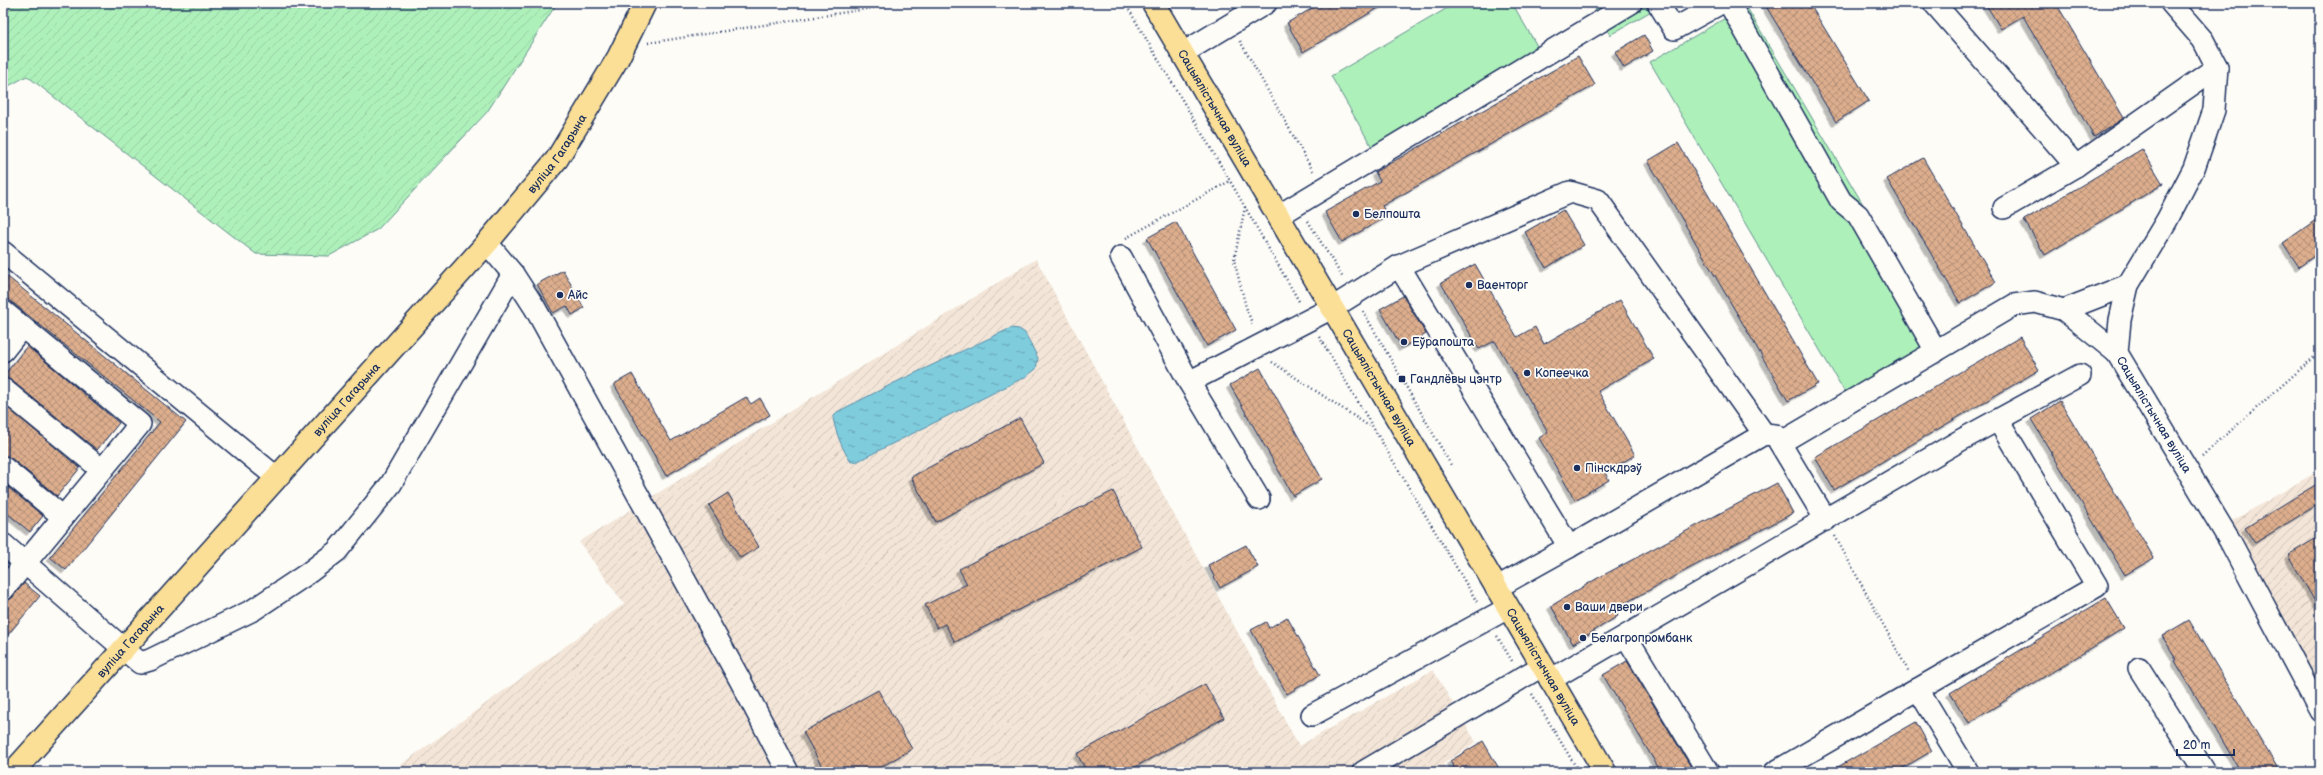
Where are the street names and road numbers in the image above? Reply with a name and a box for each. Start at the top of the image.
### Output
street label: Сацыялістычная вуліца [1174,47,1255,170]
street label: вуліца Гагарына [524,112,590,197]
street label: Сацыялістычная вуліца [1338,326,1419,449]
street label: Сацыялістычная вуліца [2113,354,2194,476]
street label: вуліца Гагарына [310,360,384,440]
street label: вуліца Гагарына [94,601,168,681]
street label: Сацыялістычная вуліца [1502,606,1583,728]

